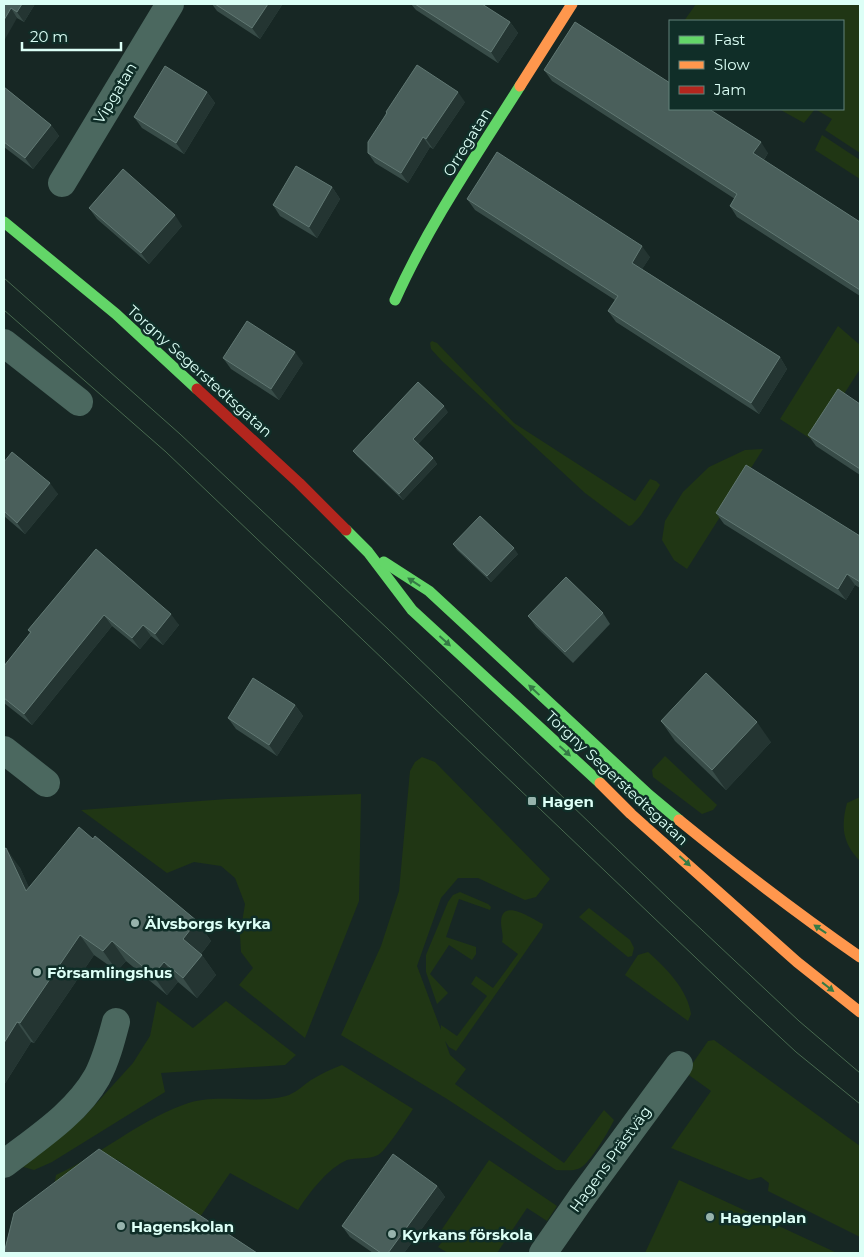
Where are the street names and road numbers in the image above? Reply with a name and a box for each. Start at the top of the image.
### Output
street label: Vipgatan [89,59,141,127]
street label: Orregatan [438,104,496,180]
street label: Torgny Segerstedtsgatan [124,301,276,441]
street label: Torgny Segerstedtsgatan [542,707,692,849]
street label: Hagens Prästväg [565,1102,655,1216]

